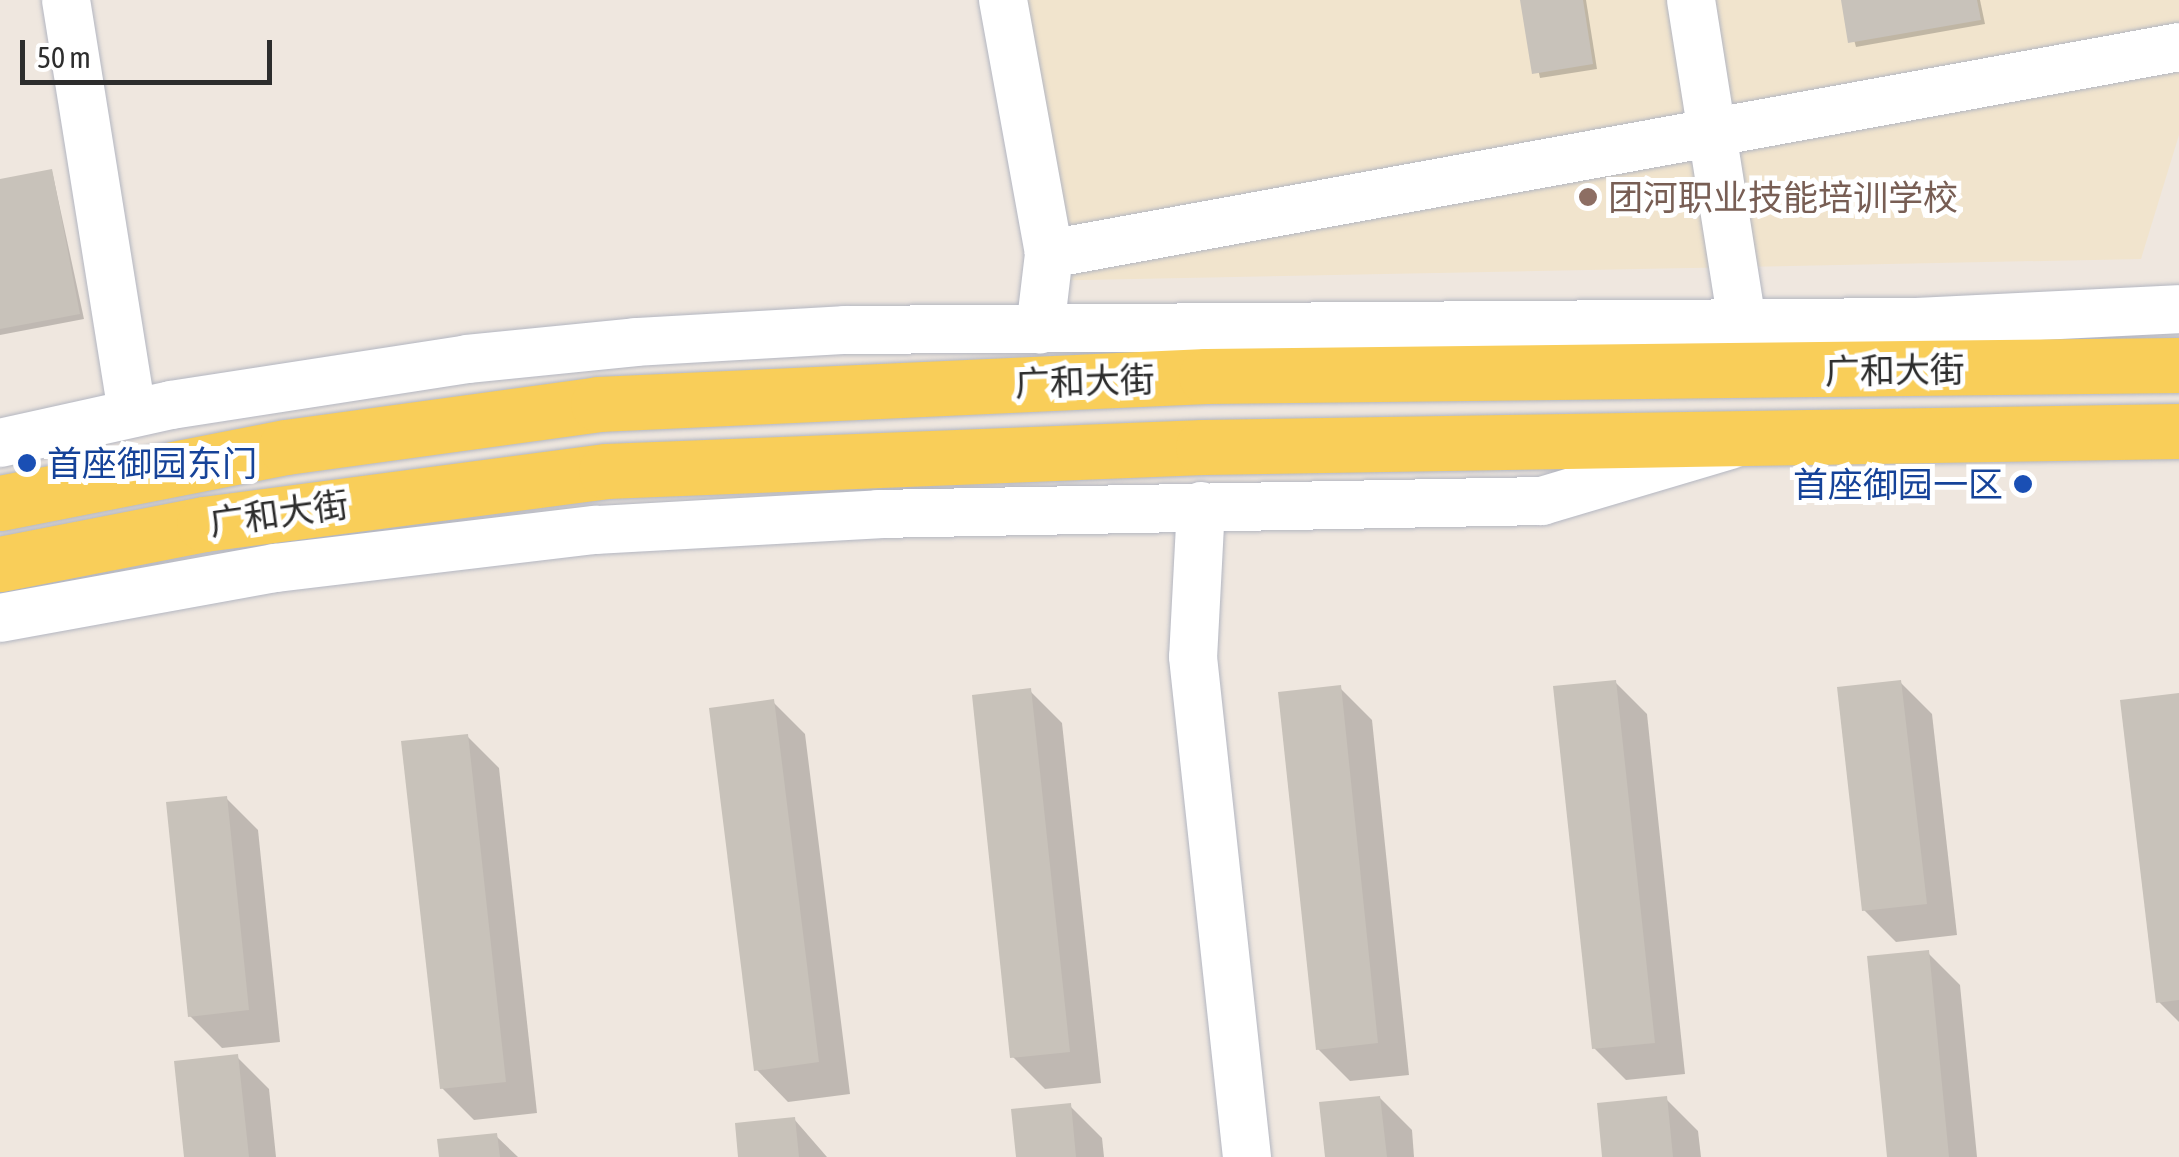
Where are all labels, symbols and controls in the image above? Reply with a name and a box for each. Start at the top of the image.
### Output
scale bar [25,20,278,82]
text: 50 m [37,40,91,74]
place label: 团河职业技能培训学校 [1608,176,1958,218]
marker: 团河职业技能培训学校 [1577,186,1599,208]
street label: 广和大街 [1825,348,1965,392]
street label: 广和大街 [1014,358,1156,404]
place label: 首座御园东门 [47,442,257,484]
marker: 首座御园东门 [16,452,38,474]
place label: 首座御园一区 [1793,463,2003,505]
marker: 首座御园一区 [2012,473,2034,495]
street label: 广和大街 [207,482,351,544]

